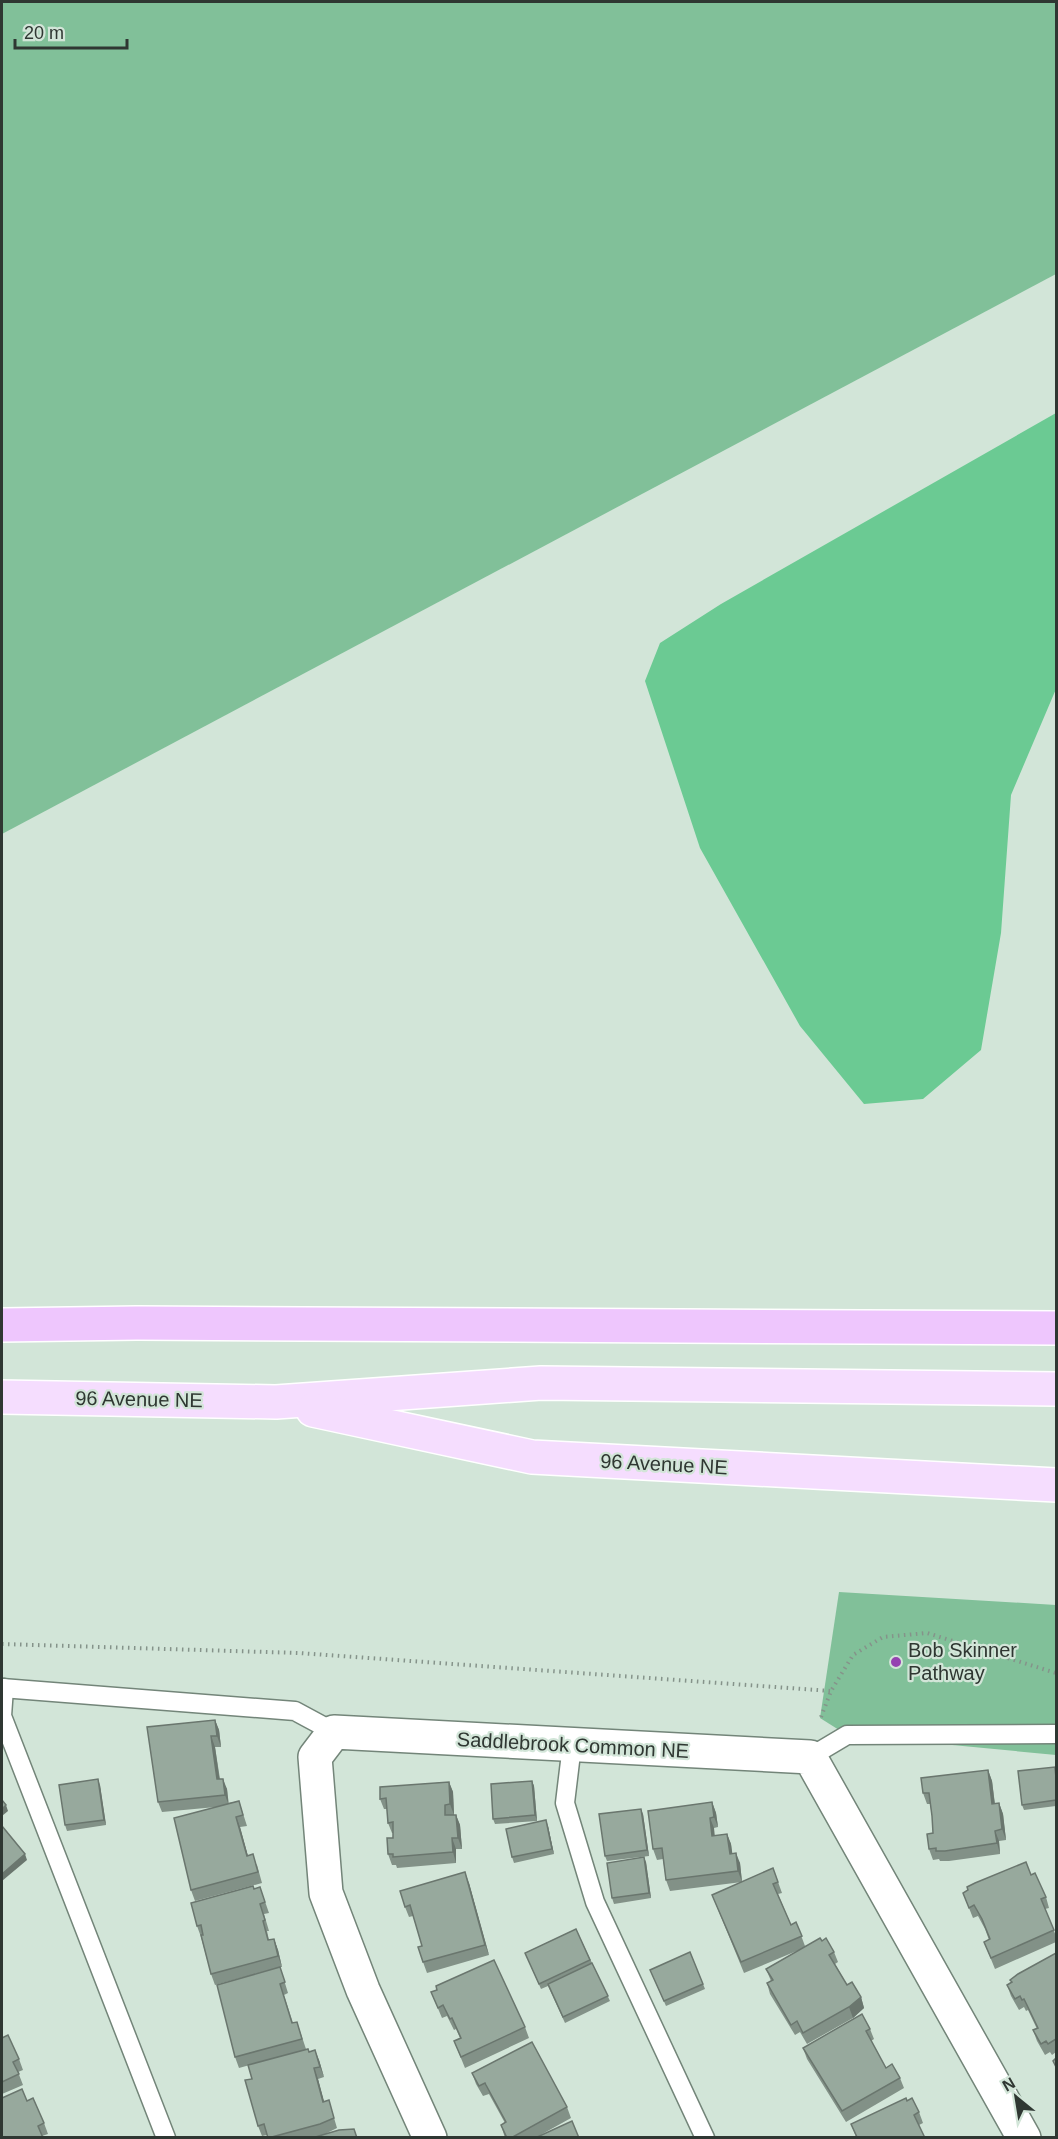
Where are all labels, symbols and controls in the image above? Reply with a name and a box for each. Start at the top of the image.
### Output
scale bar [15,12,128,50]
text: 20 m [24,23,64,43]
street label: 96 Avenue NE [75,1387,203,1411]
street label: 96 Avenue NE [600,1450,728,1478]
place label: Bob Skinner Pathway [908,1639,1017,1684]
marker: Bob Skinner Pathway [889,1655,903,1669]
street label: Saddlebrook Common NE [456,1728,690,1762]
north arrow [986,2067,1046,2127]
text: N [999,2074,1018,2095]

